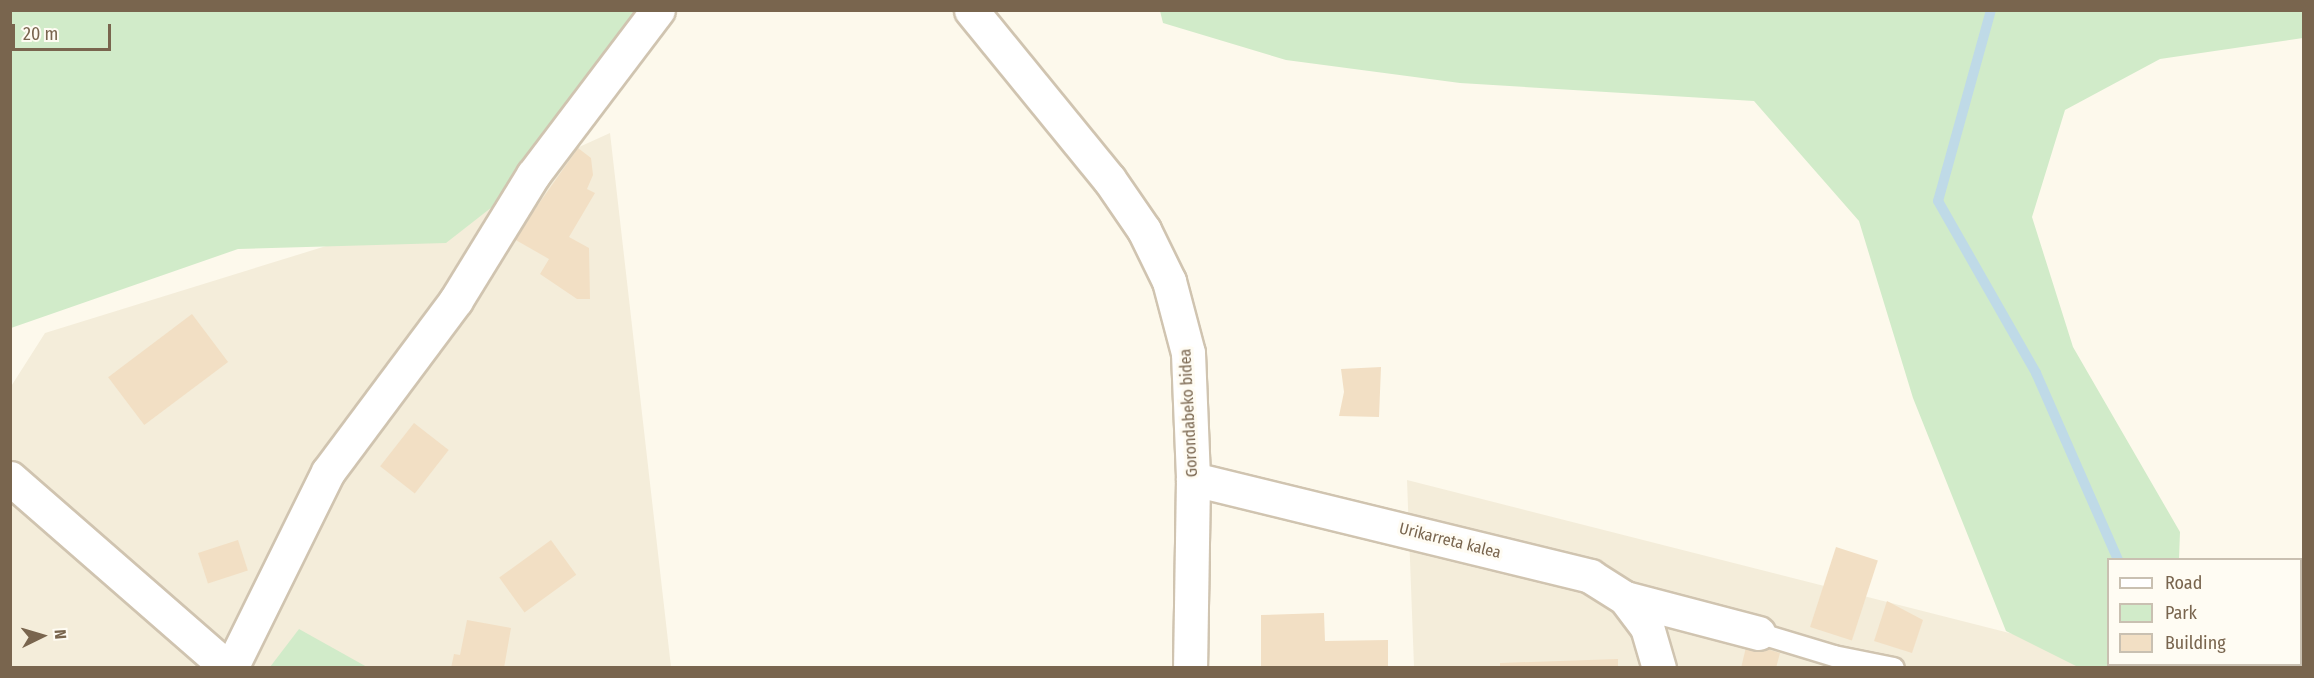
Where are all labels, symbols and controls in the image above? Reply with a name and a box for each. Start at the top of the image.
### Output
scale bar [15,12,114,50]
text: 20 m [23,23,58,45]
street label: Gorondabeko bidea [1176,348,1202,478]
street label: Urikarreta kalea [1397,519,1503,563]
legend [2107,558,2302,666]
text: Road [2165,572,2202,594]
text: Park [2165,602,2197,624]
north arrow [12,606,72,666]
text: N [51,629,70,640]
text: Building [2165,632,2226,654]

